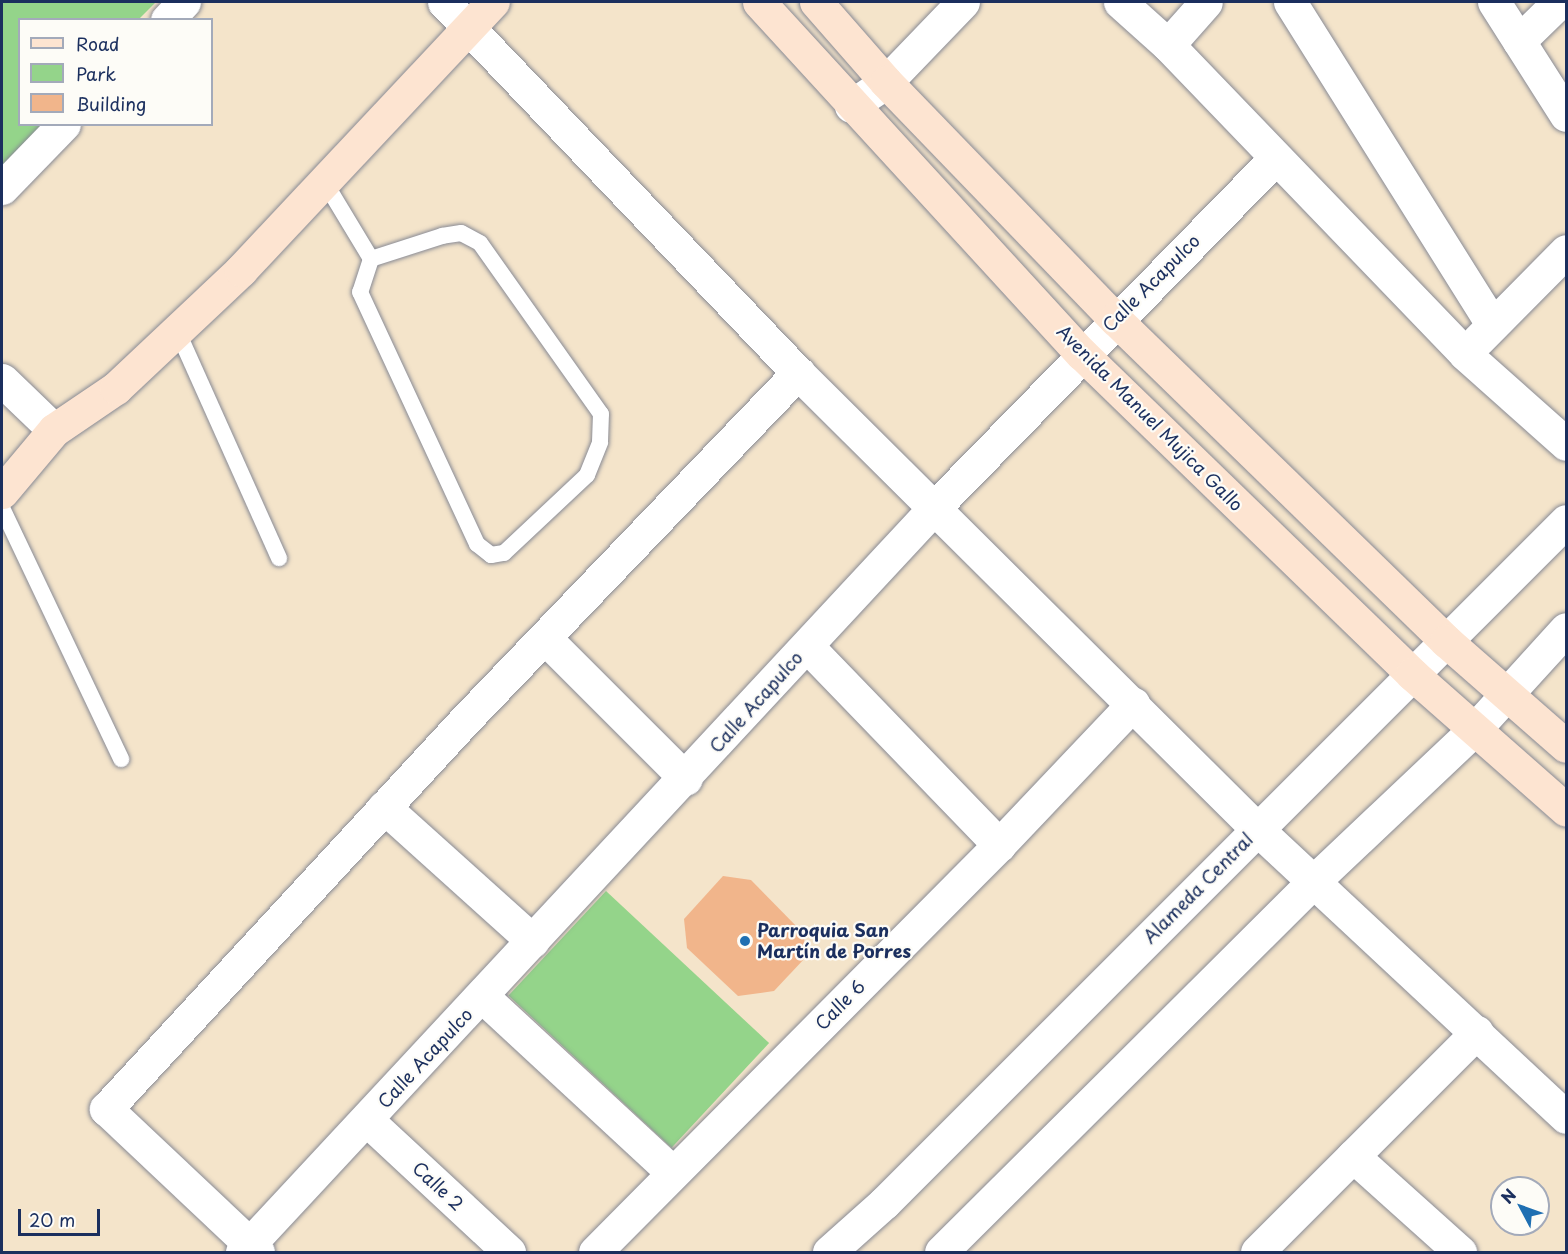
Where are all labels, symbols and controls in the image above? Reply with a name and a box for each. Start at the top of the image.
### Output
legend [18,18,213,126]
text: Road [76,30,120,57]
text: Park [76,60,116,87]
text: Building [76,90,146,117]
street label: Calle Acapulco [1098,230,1204,336]
street label: Avenida Manuel Mujica Gallo [1052,320,1248,516]
street label: Calle Acapulco [705,647,807,757]
street label: Alameda Central [1138,828,1258,948]
place label: Parroquia San Martín de Porres [757,920,911,962]
marker: Parroquia San Martín de Porres [738,934,752,948]
street label: Calle 6 [810,975,870,1035]
street label: Calle Acapulco [373,1003,477,1113]
street label: Calle 2 [408,1157,468,1215]
north arrow [1490,1176,1550,1236]
text: N [1495,1183,1521,1208]
scale bar [21,1197,104,1235]
text: 20 m [29,1206,75,1233]

